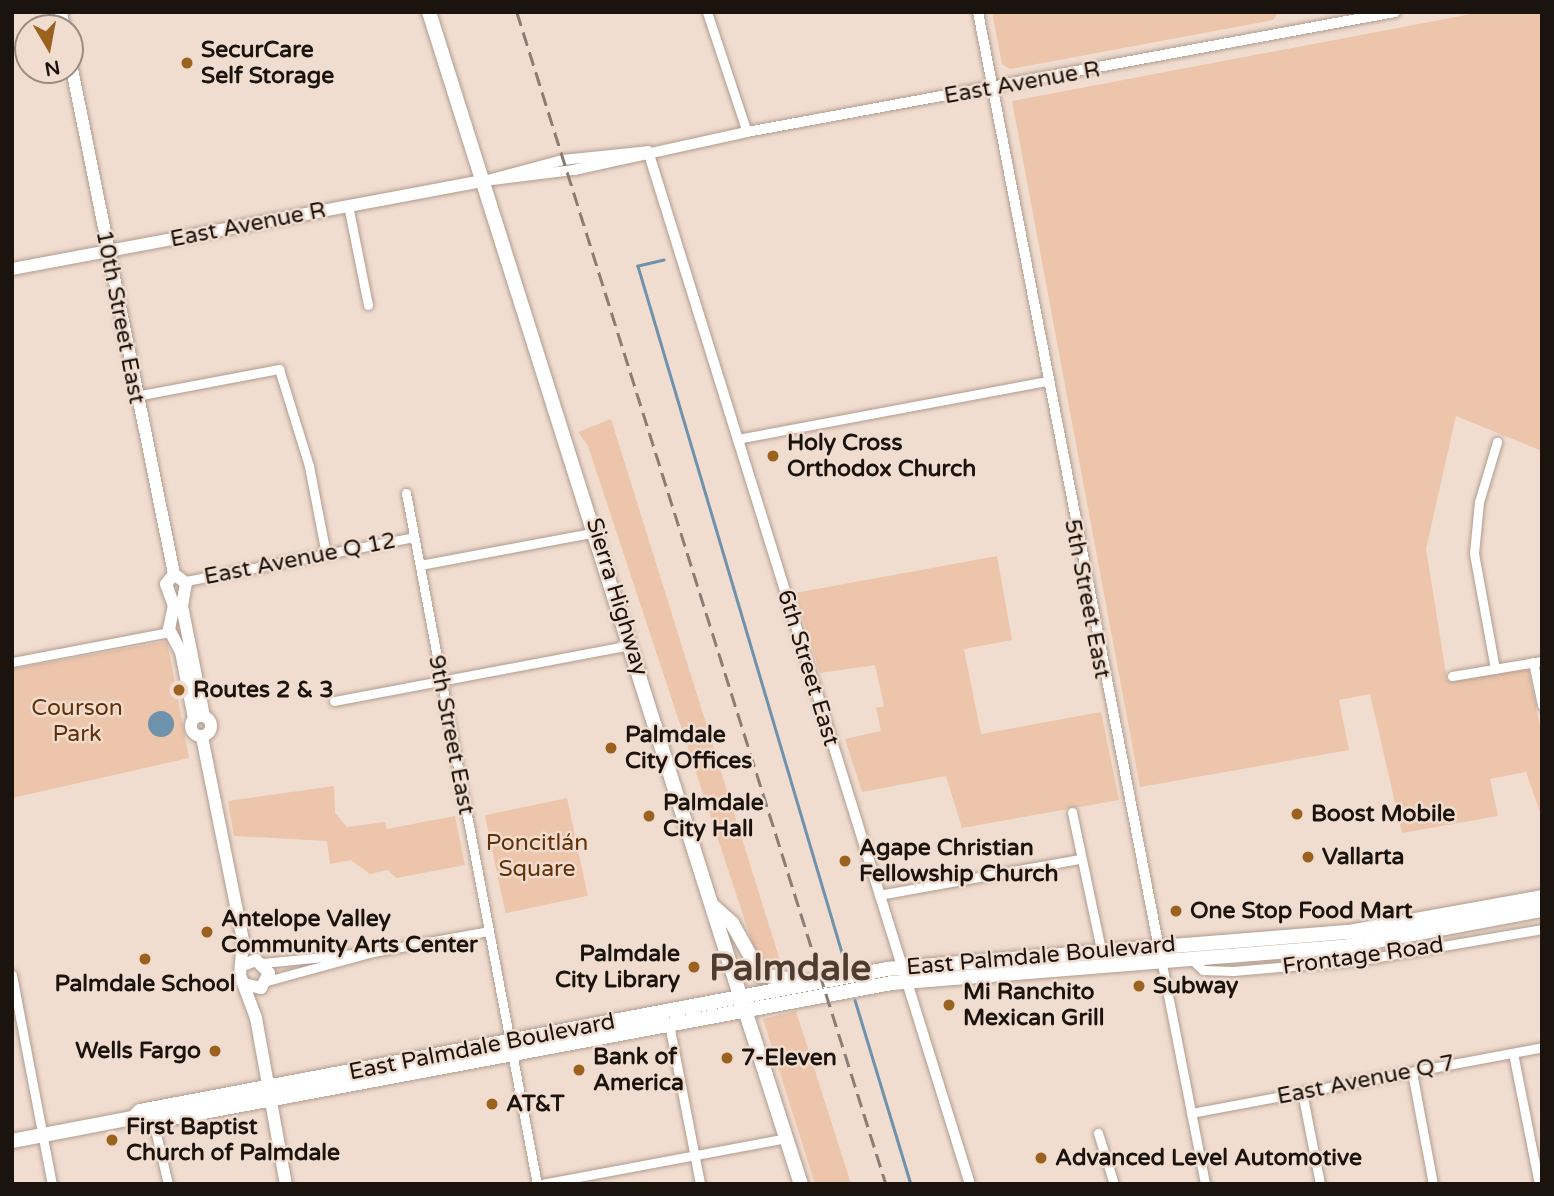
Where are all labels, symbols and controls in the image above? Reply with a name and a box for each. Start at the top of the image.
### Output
north arrow [14,14,84,84]
place label: SecurCare Self Storage [201,36,334,90]
marker: SecurCare Self Storage [179,55,195,71]
text: N [43,56,62,80]
street label: East Avenue R [942,56,1102,110]
street label: East Avenue R [168,196,328,254]
street label: 10th Street East [90,228,150,406]
place label: Holy Cross Orthodox Church [787,429,976,483]
marker: Holy Cross Orthodox Church [765,448,781,464]
street label: Sierra Highway [580,515,654,679]
street label: 5th Street East [1058,517,1116,681]
street label: East Avenue Q 12 [202,527,398,591]
street label: 6th Street East [771,586,845,750]
street label: 9th Street East [422,653,480,817]
place label: Routes 2 & 3 [193,676,334,704]
marker: Routes 2 & 3 [171,682,187,698]
park label: Courson Park [31,694,123,748]
place label: Palmdale City Offices [625,721,752,775]
marker: Palmdale City Offices [603,740,619,756]
place label: Palmdale City Hall [663,789,764,843]
place label: Boost Mobile [1311,800,1455,828]
marker: Boost Mobile [1289,806,1305,822]
marker: Palmdale City Hall [641,808,657,824]
park label: Poncitlán Square [486,829,588,883]
place label: Agape Christian Fellowship Church [859,834,1058,888]
place label: Vallarta [1322,843,1405,871]
marker: Vallarta [1300,849,1316,865]
marker: Agape Christian Fellowship Church [837,853,853,869]
place label: One Stop Food Mart [1190,897,1413,925]
marker: One Stop Food Mart [1168,903,1184,919]
place label: Antelope Valley Community Arts Center [221,905,478,959]
marker: Antelope Valley Community Arts Center [199,924,215,940]
street label: East Palmdale Boulevard [905,930,1177,982]
street label: Frontage Road [1281,931,1445,981]
place label: Palmdale City Library [555,940,680,994]
district label: Palmdale [709,947,871,991]
marker: Palmdale School [137,951,153,967]
marker: Palmdale City Library [686,959,702,975]
place label: Palmdale School [55,970,235,998]
place label: Subway [1153,972,1238,1000]
place label: Mi Ranchito Mexican Grill [963,978,1105,1032]
marker: Subway [1131,978,1147,994]
marker: Mi Ranchito Mexican Grill [941,997,957,1013]
street label: East Palmdale Boulevard [347,1008,617,1086]
place label: Wells Fargo [75,1037,201,1065]
marker: Wells Fargo [207,1043,223,1059]
place label: Bank of America [593,1043,684,1097]
place label: 7-Eleven [741,1044,837,1072]
street label: East Avenue Q 7 [1275,1049,1457,1111]
marker: 7-Eleven [719,1050,735,1066]
marker: Bank of America [571,1062,587,1078]
place label: AT&T [506,1090,565,1118]
marker: AT&T [484,1096,500,1112]
place label: First Baptist Church of Palmdale [126,1113,340,1167]
marker: First Baptist Church of Palmdale [104,1132,120,1148]
place label: Advanced Level Automotive [1055,1144,1362,1172]
marker: Advanced Level Automotive [1033,1150,1049,1166]

